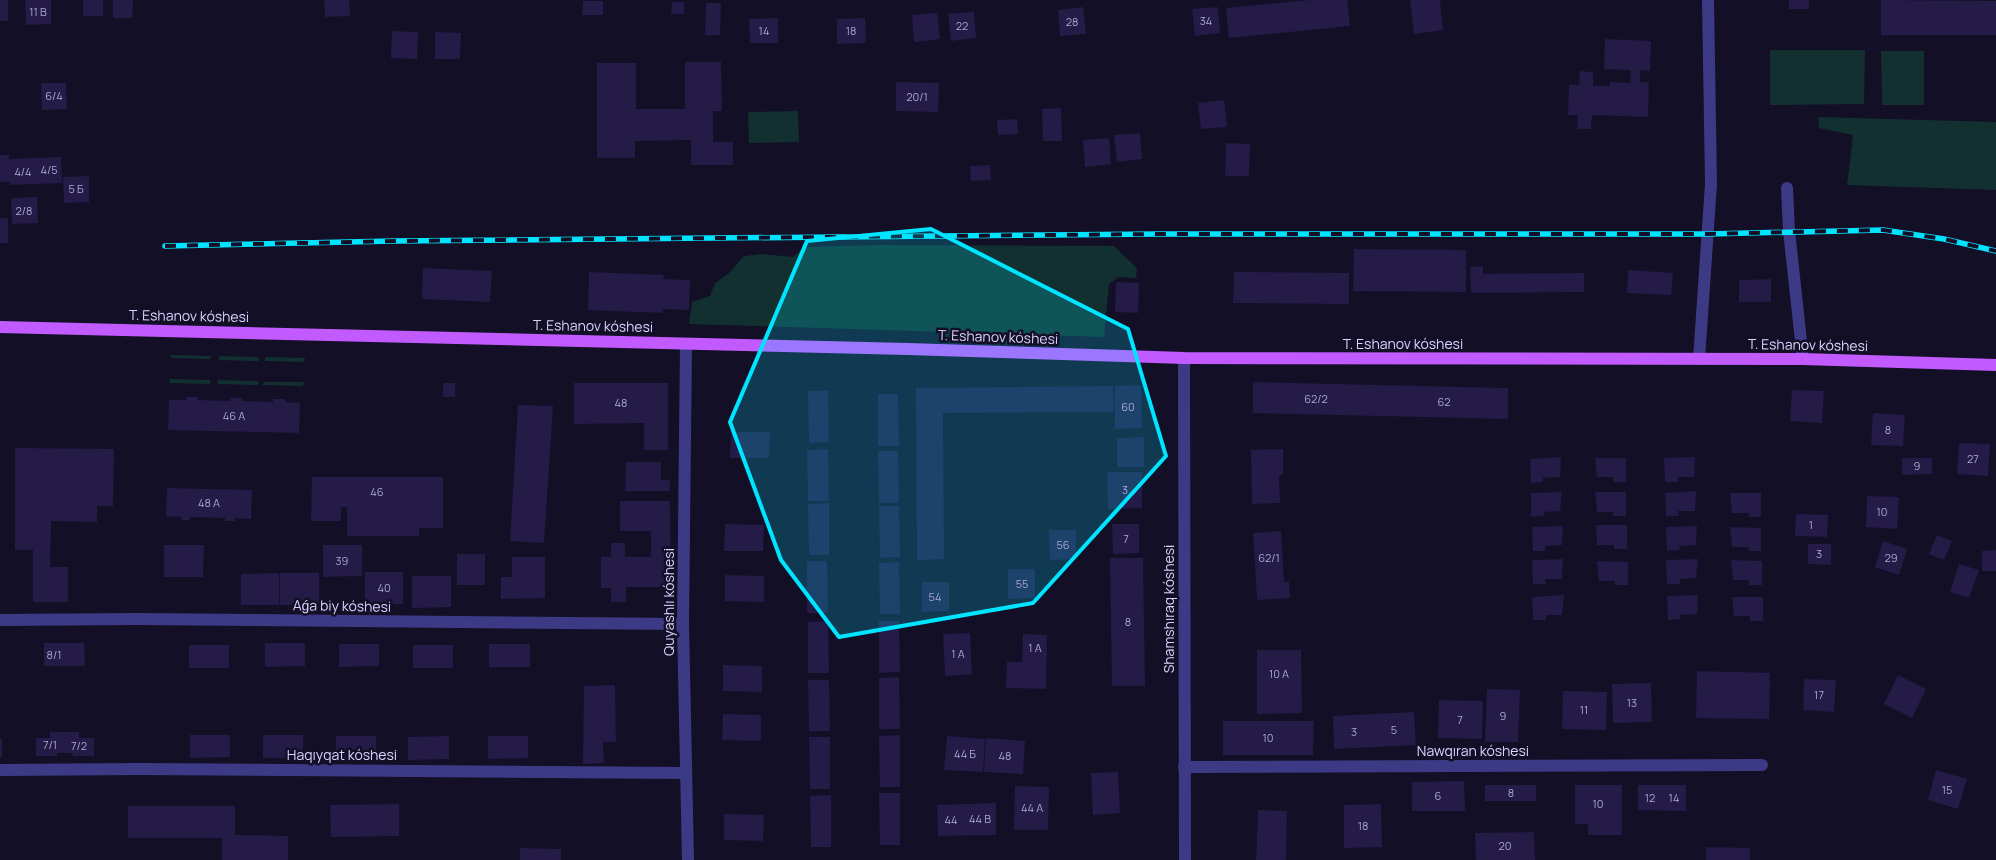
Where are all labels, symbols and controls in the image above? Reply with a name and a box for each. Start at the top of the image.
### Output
house number: 11 В [29,4,47,19]
house number: 34 [1200,13,1212,28]
house number: 28 [1066,14,1078,29]
house number: 22 [956,18,968,33]
house number: 14 [759,23,769,38]
house number: 18 [846,23,856,38]
house number: 6/4 [45,88,63,103]
house number: 20/1 [906,89,928,104]
house number: 4/5 [40,162,58,177]
house number: 4/4 [14,164,32,179]
house number: 5 Б [68,181,84,196]
house number: 2/8 [16,203,32,218]
street label: T. Eshanov kóshesi [129,305,249,326]
street label: T. Eshanov kóshesi [533,315,653,336]
street label: T. Eshanov kóshesi [938,325,1059,348]
street label: T. Eshanov kóshesi [1343,334,1463,353]
street label: T. Eshanov kóshesi [1748,334,1868,355]
house number: 62/2 [1304,391,1328,406]
house number: 62 [1437,394,1451,409]
house number: 48 [615,395,627,410]
house number: 60 [1121,399,1135,414]
house number: 46 А [223,408,245,423]
house number: 8 [1885,422,1891,437]
house number: 27 [1967,451,1979,466]
house number: 9 [1914,458,1921,473]
house number: 3 [1122,482,1128,497]
house number: 46 [370,484,384,499]
house number: 48 А [198,495,220,510]
house number: 10 [1876,504,1888,519]
house number: 1 [1809,517,1813,532]
house number: 7 [1123,531,1129,546]
house number: 56 [1056,537,1070,552]
street label: Shamshıraq kóshesi [1159,545,1178,673]
house number: 3 [1816,546,1822,561]
street label: Quyashlı kóshesi [659,548,678,656]
house number: 62/1 [1258,550,1280,565]
house number: 29 [1884,550,1898,565]
house number: 39 [336,553,349,568]
house number: 55 [1016,576,1028,591]
house number: 40 [377,580,391,595]
house number: 54 [929,589,941,604]
street label: Aǵa biy kóshesi [293,595,391,616]
house number: 8 [1125,614,1131,629]
house number: 1 А [1028,640,1042,655]
house number: 1 А [951,646,965,661]
house number: 8/1 [47,647,61,662]
house number: 10 А [1269,666,1289,681]
house number: 17 [1814,687,1824,702]
house number: 13 [1627,695,1637,710]
house number: 11 [1580,702,1588,717]
house number: 9 [1500,708,1507,723]
house number: 7 [1457,712,1463,727]
house number: 5 [1391,722,1397,737]
house number: 3 [1351,724,1357,739]
house number: 10 [1262,730,1274,745]
house number: 7/1 [43,737,57,752]
house number: 7/2 [71,738,87,753]
street label: Nawqıran kóshesi [1417,741,1529,760]
street label: Haqıyqat kóshesi [287,745,397,764]
house number: 44 Б [954,746,976,761]
house number: 48 [999,748,1011,763]
house number: 15 [1942,782,1952,797]
house number: 8 [1508,785,1514,800]
house number: 6 [1435,788,1442,803]
house number: 12 [1645,790,1655,805]
house number: 14 [1669,790,1679,805]
house number: 10 [1592,796,1604,811]
house number: 44 А [1021,800,1043,815]
house number: 44 В [969,811,991,826]
house number: 44 [944,812,958,827]
house number: 18 [1358,818,1368,833]
house number: 20 [1499,838,1511,853]

